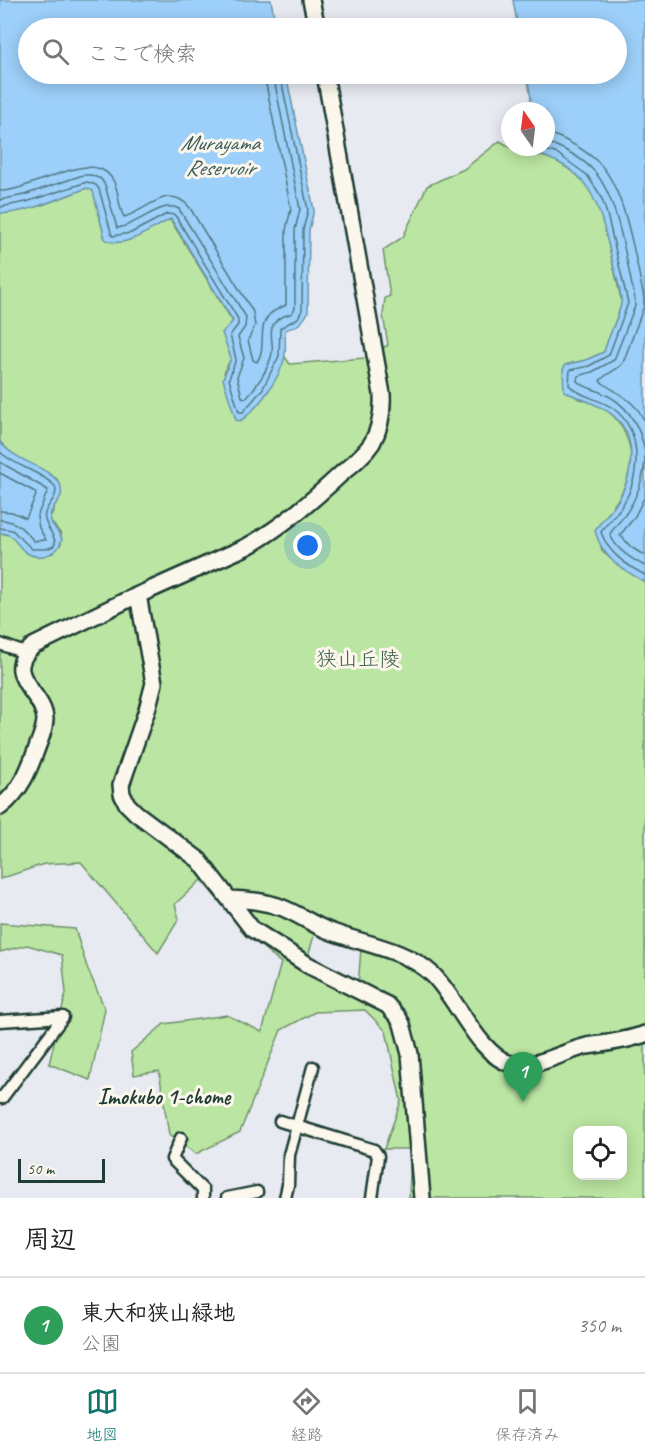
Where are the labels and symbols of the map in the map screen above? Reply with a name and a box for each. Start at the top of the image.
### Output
north arrow [501,102,555,156]
water label: Murayama Reservoir [181,129,262,182]
your location [293,531,322,560]
park label: 狭山丘陵 [316,646,400,672]
pin: 1 [504,1052,542,1102]
district label: Imokubo 1-chome [98,1083,232,1111]
scale bar [18,1156,105,1184]

